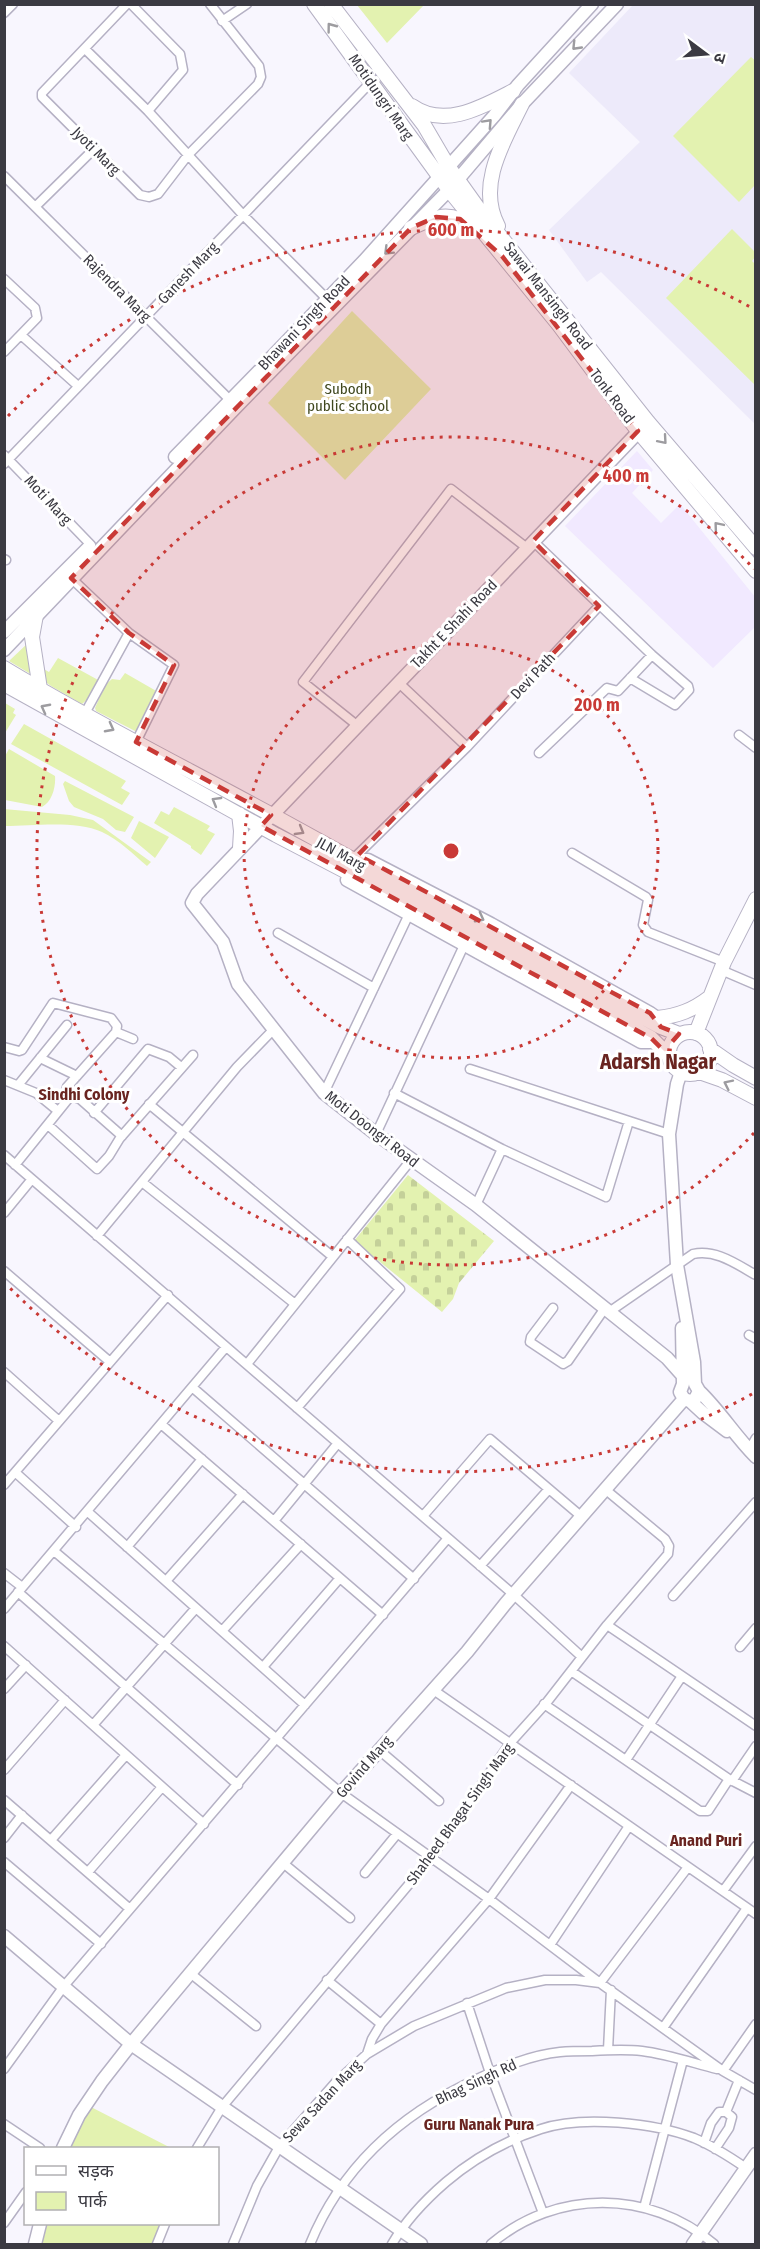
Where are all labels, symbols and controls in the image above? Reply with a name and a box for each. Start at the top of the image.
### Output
one-way arrow [327,22,338,33]
north arrow [676,24,736,84]
one-way arrow [572,39,583,50]
street label: Motidungri Marg [345,51,417,143]
text: उ [709,51,730,66]
one-way arrow [480,119,491,130]
street label: Jyoti Marg [68,123,124,179]
text: 600 m [428,219,474,241]
street label: Ganesh Marg [154,238,222,308]
street label: Sawai Mansingh Road [500,238,596,354]
one-way arrow [384,245,395,255]
street label: Rajendra Marg [79,250,155,326]
street label: Bhawani Singh Road [254,272,354,374]
street label: Tonk Road [586,365,638,427]
park label: Subodh public school [307,380,389,415]
one-way arrow [656,433,667,444]
text: 400 m [603,465,649,487]
street label: Moti Marg [21,472,75,528]
one-way arrow [714,522,725,533]
street label: Takht E Shahi Road [407,576,501,672]
street label: Devi Path [507,649,559,703]
text: 200 m [573,694,620,716]
one-way arrow [40,704,51,715]
one-way arrow [104,721,114,732]
one-way arrow [212,797,222,808]
one-way arrow [294,824,304,835]
street label: JLN Marg [313,833,369,875]
centre of rings [441,841,461,861]
one-way arrow [474,911,485,923]
district label: Adarsh Nagar [599,1049,716,1075]
one-way arrow [723,1079,734,1091]
district label: Sindhi Colony [39,1085,130,1104]
street label: Moti Doongri Road [322,1087,422,1171]
street label: Govind Marg [332,1732,396,1802]
street label: Shaheed Bhagat Singh Marg [403,1740,517,1888]
district label: Anand Puri [669,1831,742,1850]
street label: Bhag Singh Rd [433,2055,519,2109]
street label: Sewa Sadan Marg [279,2056,365,2146]
district label: Guru Nanak Pura [424,2115,534,2134]
legend [24,2147,219,2225]
text: सड़क [78,2160,115,2182]
text: पार्क [78,2190,108,2212]

